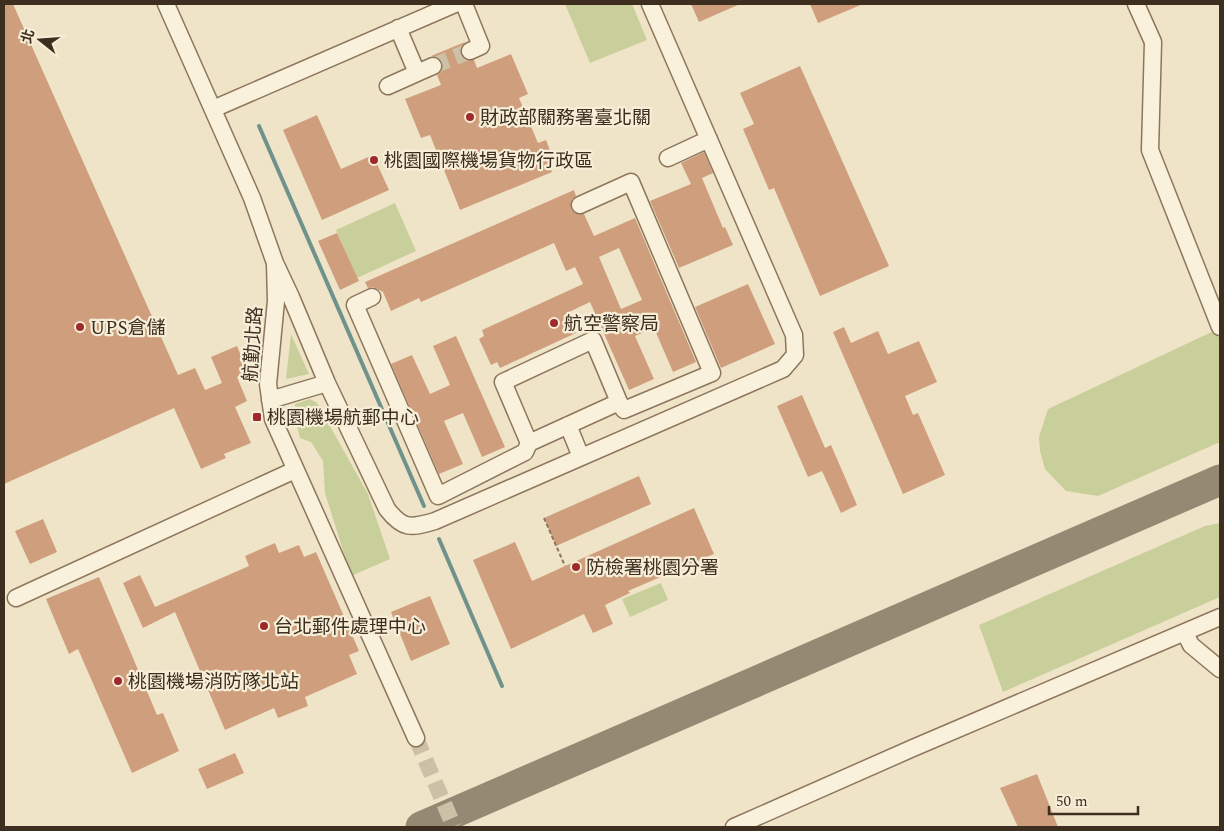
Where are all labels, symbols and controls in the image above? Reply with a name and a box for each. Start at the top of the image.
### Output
north arrow [15,15,65,65]
text: 北 [16,27,40,46]
place label: 財政部關務署臺北關 [480,104,651,133]
marker: 財政部關務署臺北關 [464,111,476,123]
place label: 桃園國際機場貨物行政區 [384,147,593,176]
marker: 桃園國際機場貨物行政區 [368,154,380,166]
street label: 航勤北路 [236,305,271,383]
place label: 航空警察局 [564,310,659,339]
place label: UPS倉儲 [90,314,166,343]
marker: 航空警察局 [548,317,560,329]
marker: UPS倉儲 [74,321,86,333]
place label: 桃園機場航郵中心 [267,404,419,433]
marker: 桃園機場航郵中心 [251,411,263,423]
place label: 防檢署桃園分署 [586,554,719,583]
marker: 防檢署桃園分署 [570,561,582,573]
place label: 台北郵件處理中心 [274,613,426,642]
marker: 台北郵件處理中心 [258,620,270,632]
place label: 桃園機場消防隊北站 [128,668,299,697]
marker: 桃園機場消防隊北站 [112,675,124,687]
scale bar [1049,784,1138,816]
text: 50 m [1056,790,1088,813]

